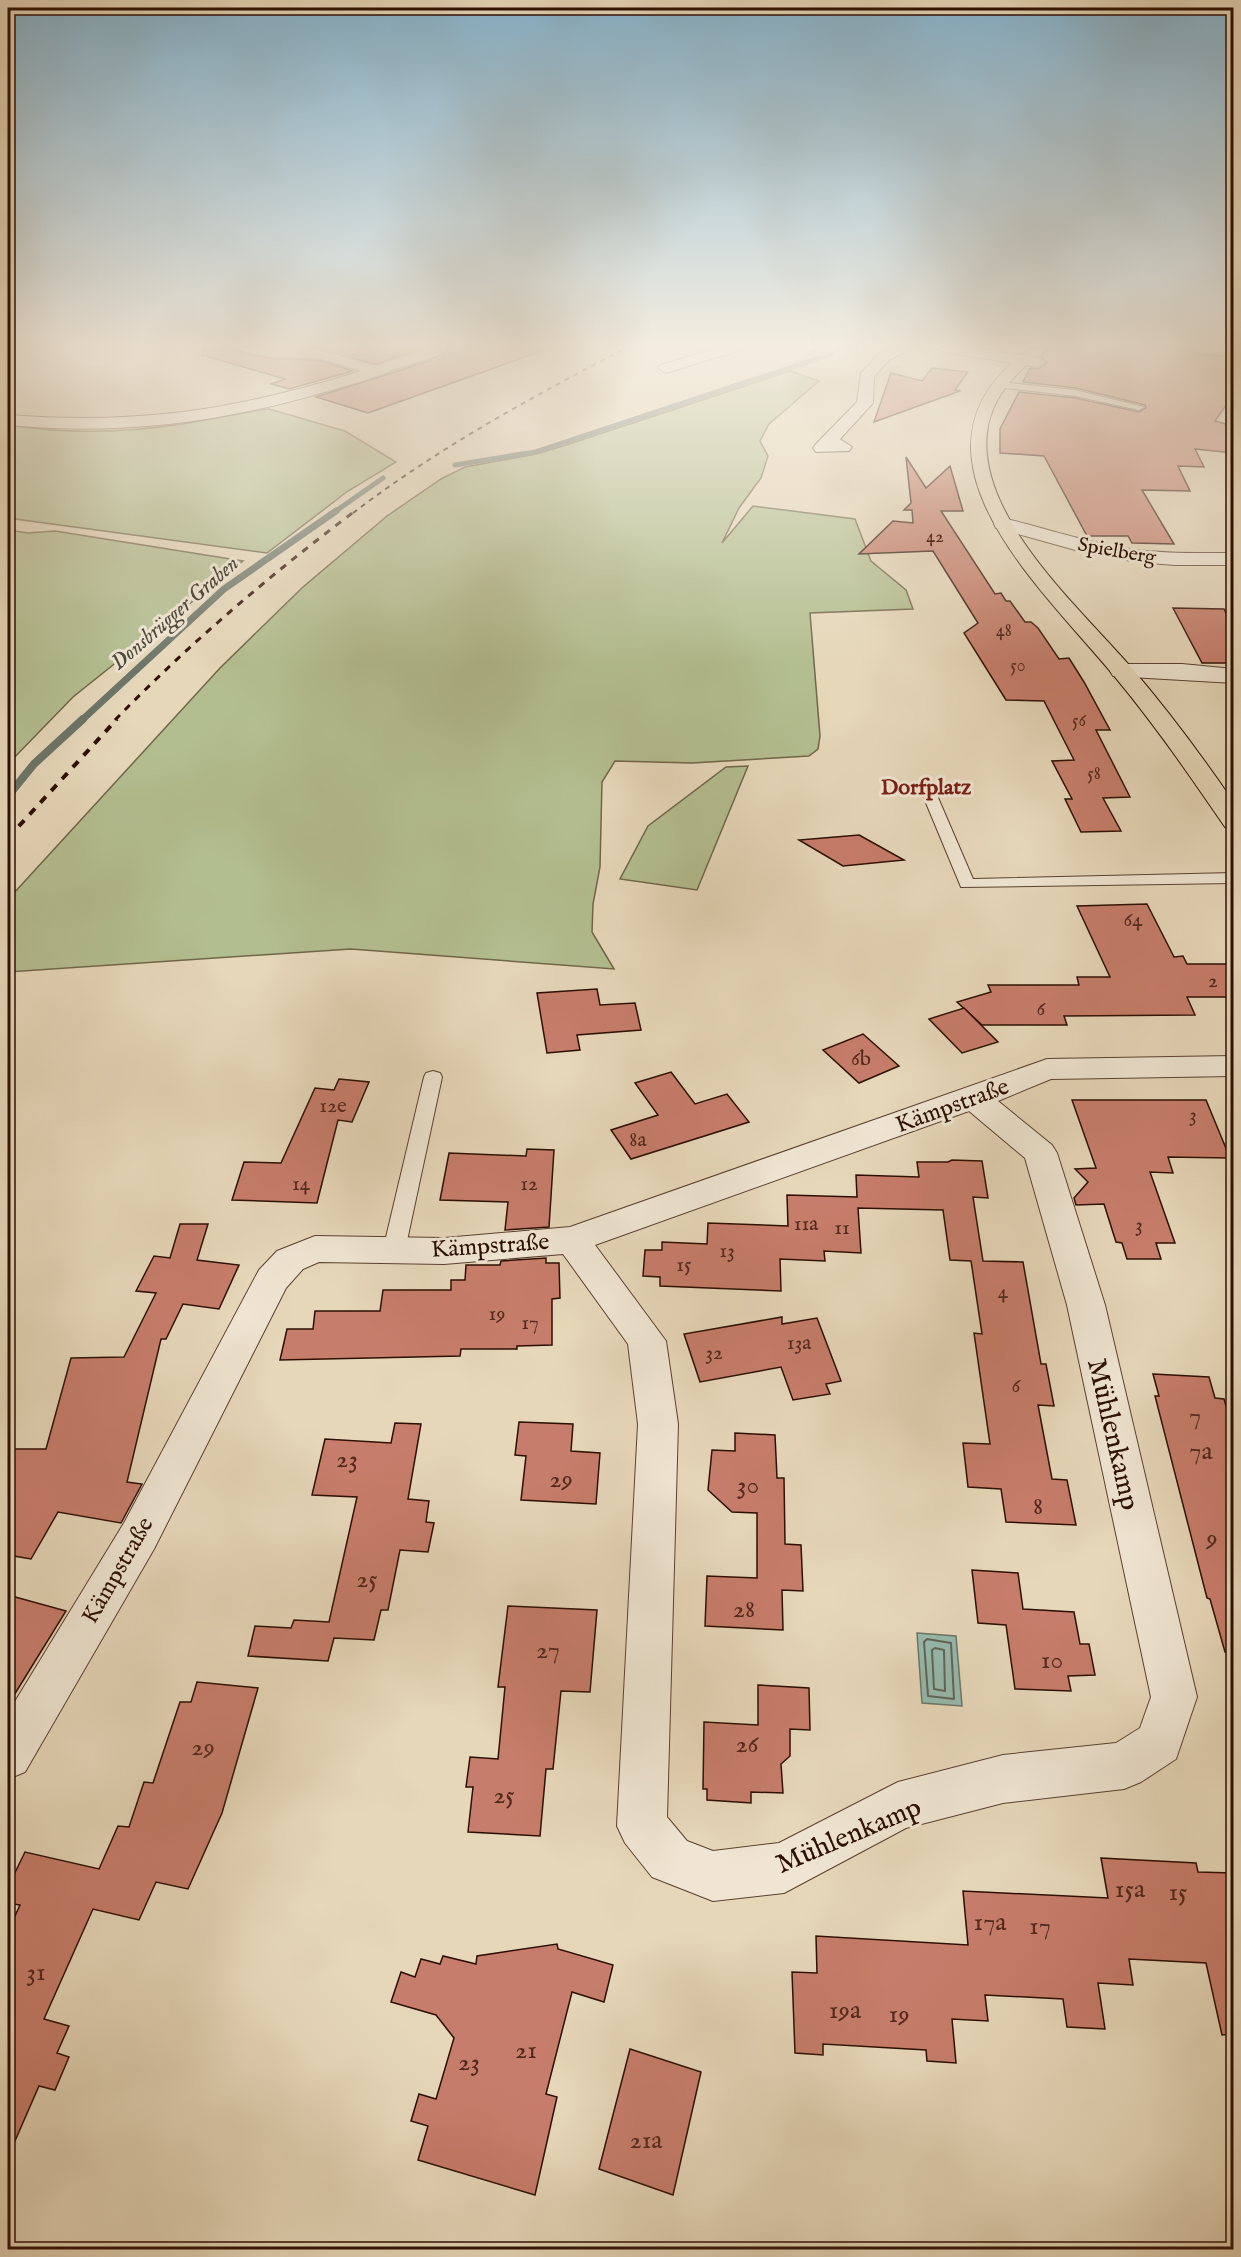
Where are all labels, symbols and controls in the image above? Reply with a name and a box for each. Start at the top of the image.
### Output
house number: 42 [926,526,944,549]
street label: Spielberg [1076,532,1159,571]
water label: Donsbrügger Graben [106,550,245,677]
house number: 48 [996,620,1012,643]
house number: 50 [1010,655,1026,678]
house number: 56 [1072,710,1086,733]
house number: 58 [1087,763,1101,786]
district label: Dorfplatz [881,774,972,802]
house number: 64 [1123,907,1143,934]
house number: 2 [1208,968,1218,995]
house number: 6 [1037,996,1047,1023]
house number: 6b [851,1046,871,1073]
street label: Kämpstraße [892,1072,1014,1141]
house number: 12e [319,1093,347,1120]
house number: 3 [1189,1102,1197,1129]
house number: 8a [629,1127,648,1154]
house number: 14 [292,1171,311,1198]
house number: 12 [520,1171,538,1198]
house number: 11a [794,1211,819,1238]
house number: 3 [1135,1212,1143,1239]
house number: 11 [834,1215,850,1242]
street label: Kämpstraße [430,1227,550,1266]
house number: 13 [719,1238,735,1265]
house number: 15 [676,1252,692,1279]
house number: 4 [998,1279,1009,1306]
house number: 19 [489,1301,506,1328]
house number: 17 [521,1310,539,1337]
house number: 13a [787,1330,812,1357]
house number: 32 [705,1340,723,1367]
street label: Mühlenkamp [1078,1355,1147,1514]
house number: 6 [1012,1373,1022,1400]
house number: 7 [1189,1400,1201,1433]
house number: 7a [1189,1435,1213,1468]
house number: 23 [336,1443,358,1476]
house number: 29 [549,1463,573,1496]
house number: 30 [737,1469,759,1502]
house number: 8 [1033,1490,1043,1523]
street label: Kämpstraße [75,1512,161,1630]
house number: 9 [1205,1522,1218,1555]
house number: 25 [356,1563,378,1596]
house number: 28 [733,1593,755,1626]
house number: 27 [536,1634,560,1667]
house number: 10 [1041,1644,1063,1677]
house number: 26 [735,1728,760,1761]
house number: 29 [191,1731,215,1764]
house number: 25 [493,1779,515,1812]
street label: Mühlenkamp [771,1790,927,1883]
house number: 15a [1115,1873,1146,1906]
house number: 15 [1168,1876,1188,1909]
house number: 17a [973,1906,1007,1939]
house number: 17 [1029,1910,1051,1943]
house number: 31 [26,1956,46,1989]
house number: 19a [829,1994,862,2027]
house number: 19 [888,1998,910,2031]
house number: 21 [515,2034,537,2067]
house number: 23 [458,2046,480,2079]
house number: 21a [629,2124,663,2157]

